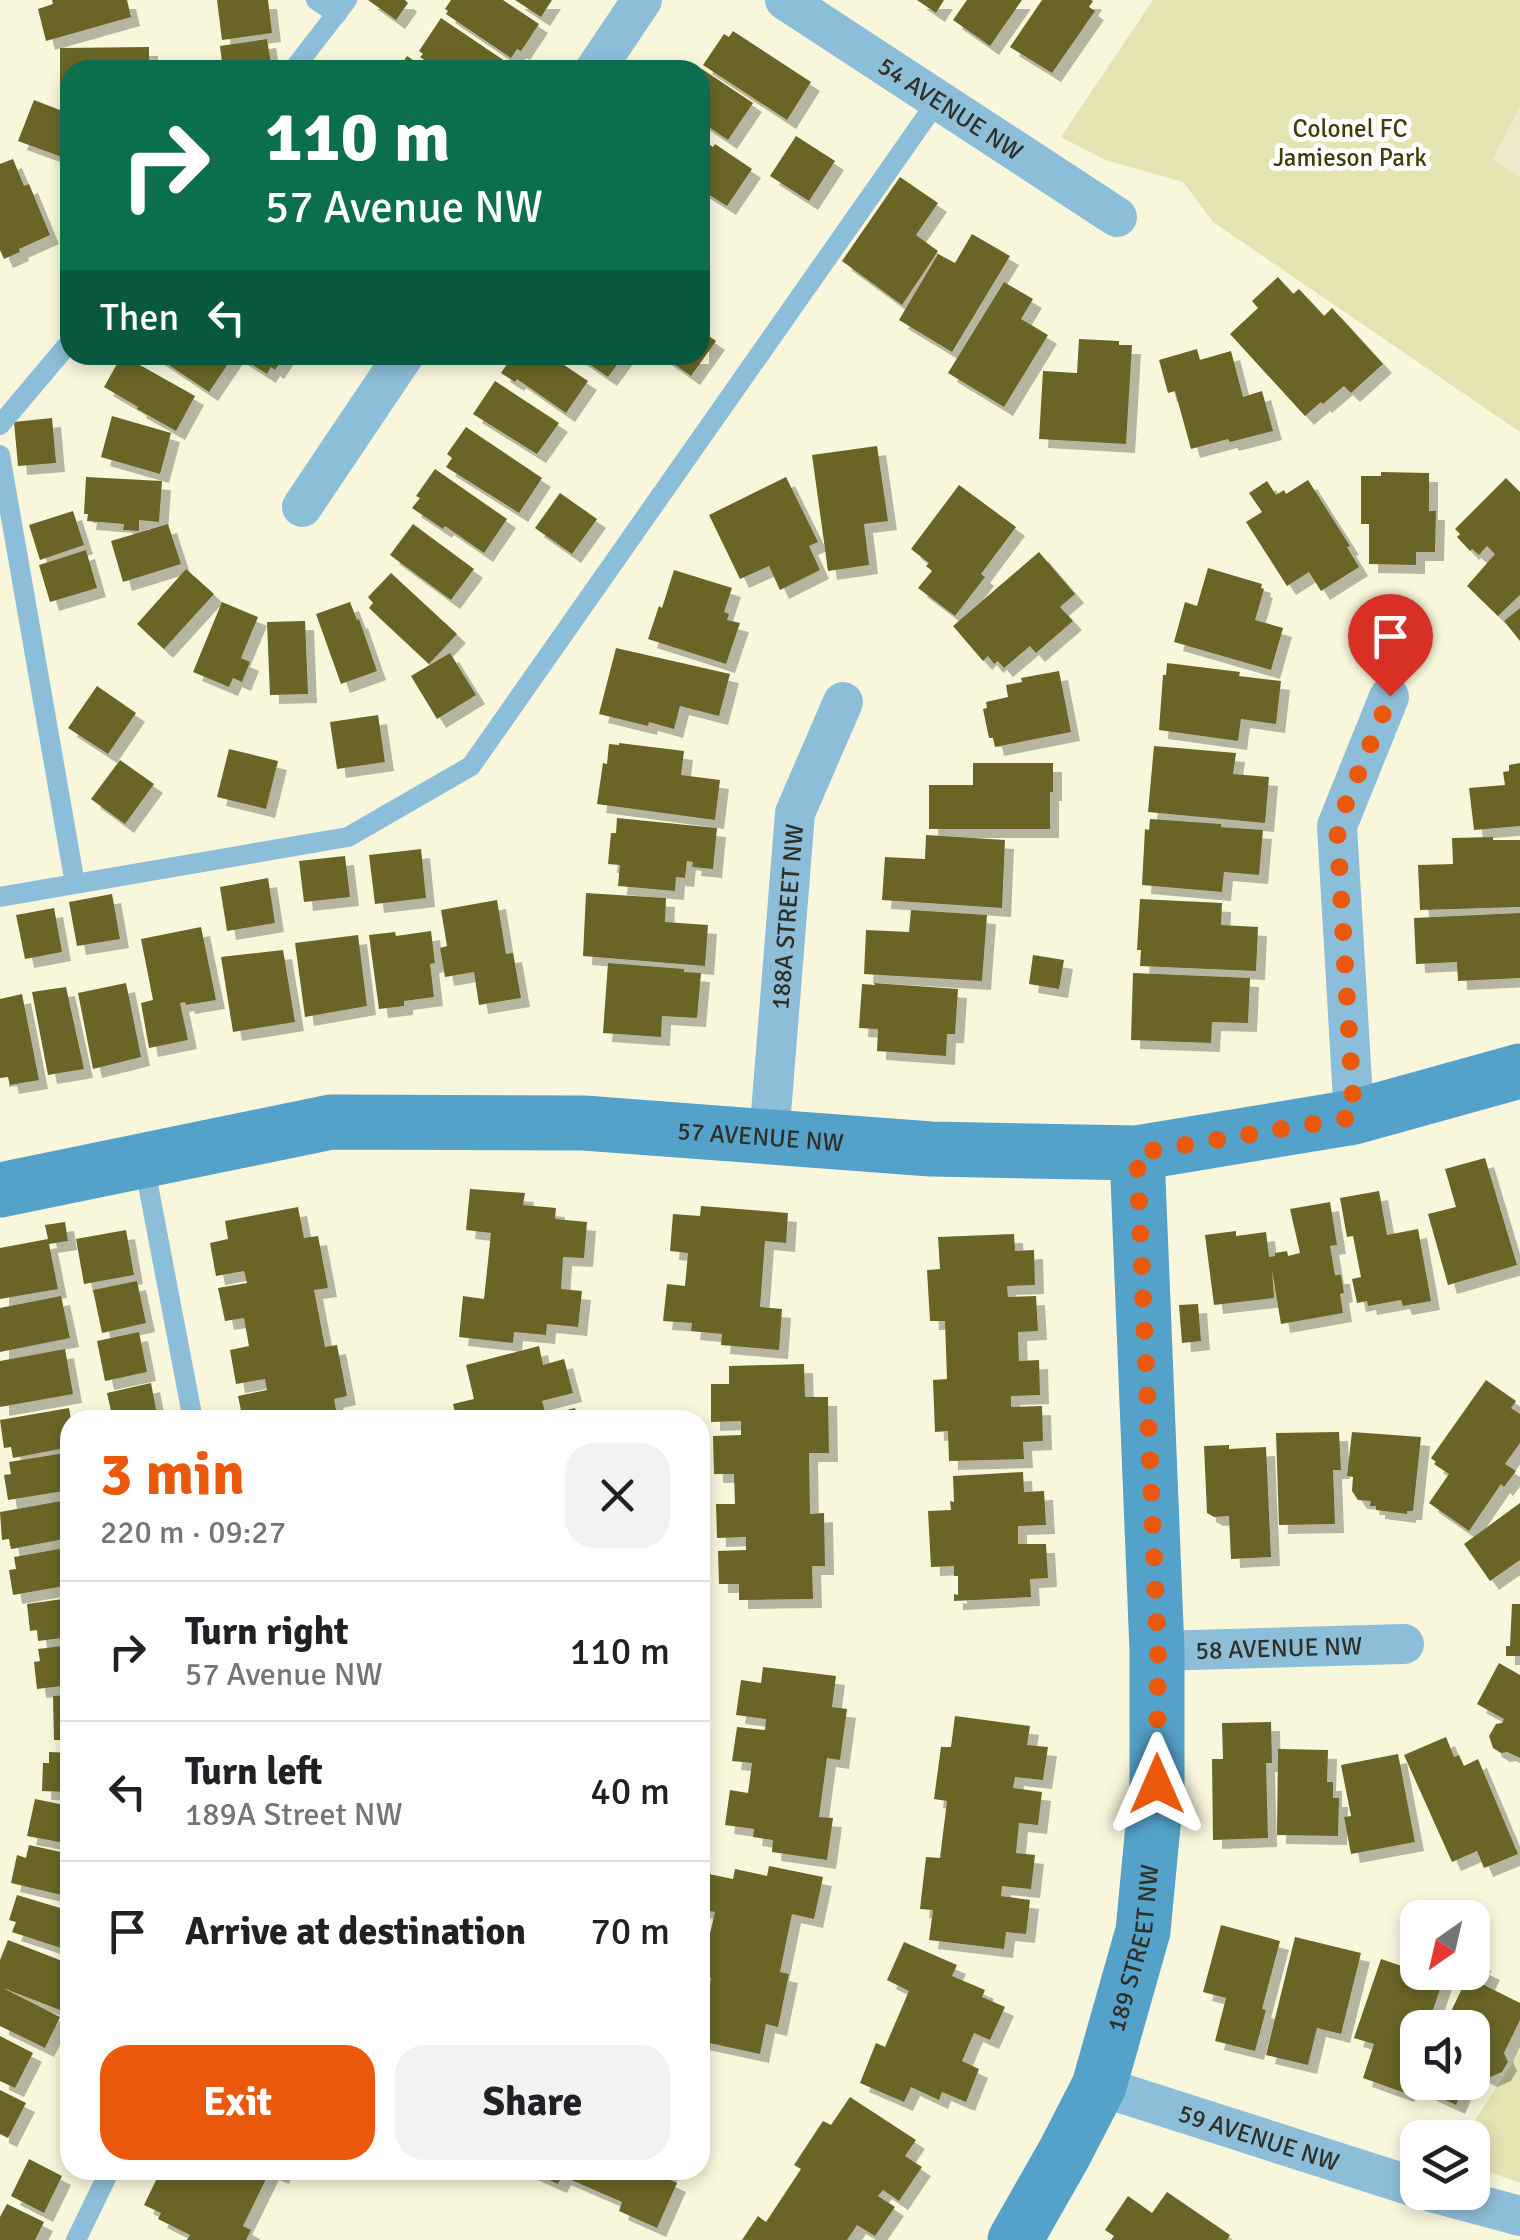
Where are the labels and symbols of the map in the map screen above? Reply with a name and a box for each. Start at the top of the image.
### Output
street label: 54 AVENUE NW [872,50,1029,167]
park label: Colonel FC Jamieson Park [1273,113,1427,173]
pin [1348,594,1433,697]
street label: 188A STREET NW [764,823,810,1011]
street label: 57 AVENUE NW [676,1115,845,1158]
street label: 58 AVENUE NW [1195,1630,1363,1666]
position arrow [1105,1732,1209,1836]
street label: 189 STREET NW [1100,1863,1165,2036]
north arrow [1400,1900,1490,1990]
street label: 59 AVENUE NW [1175,2097,1343,2178]

